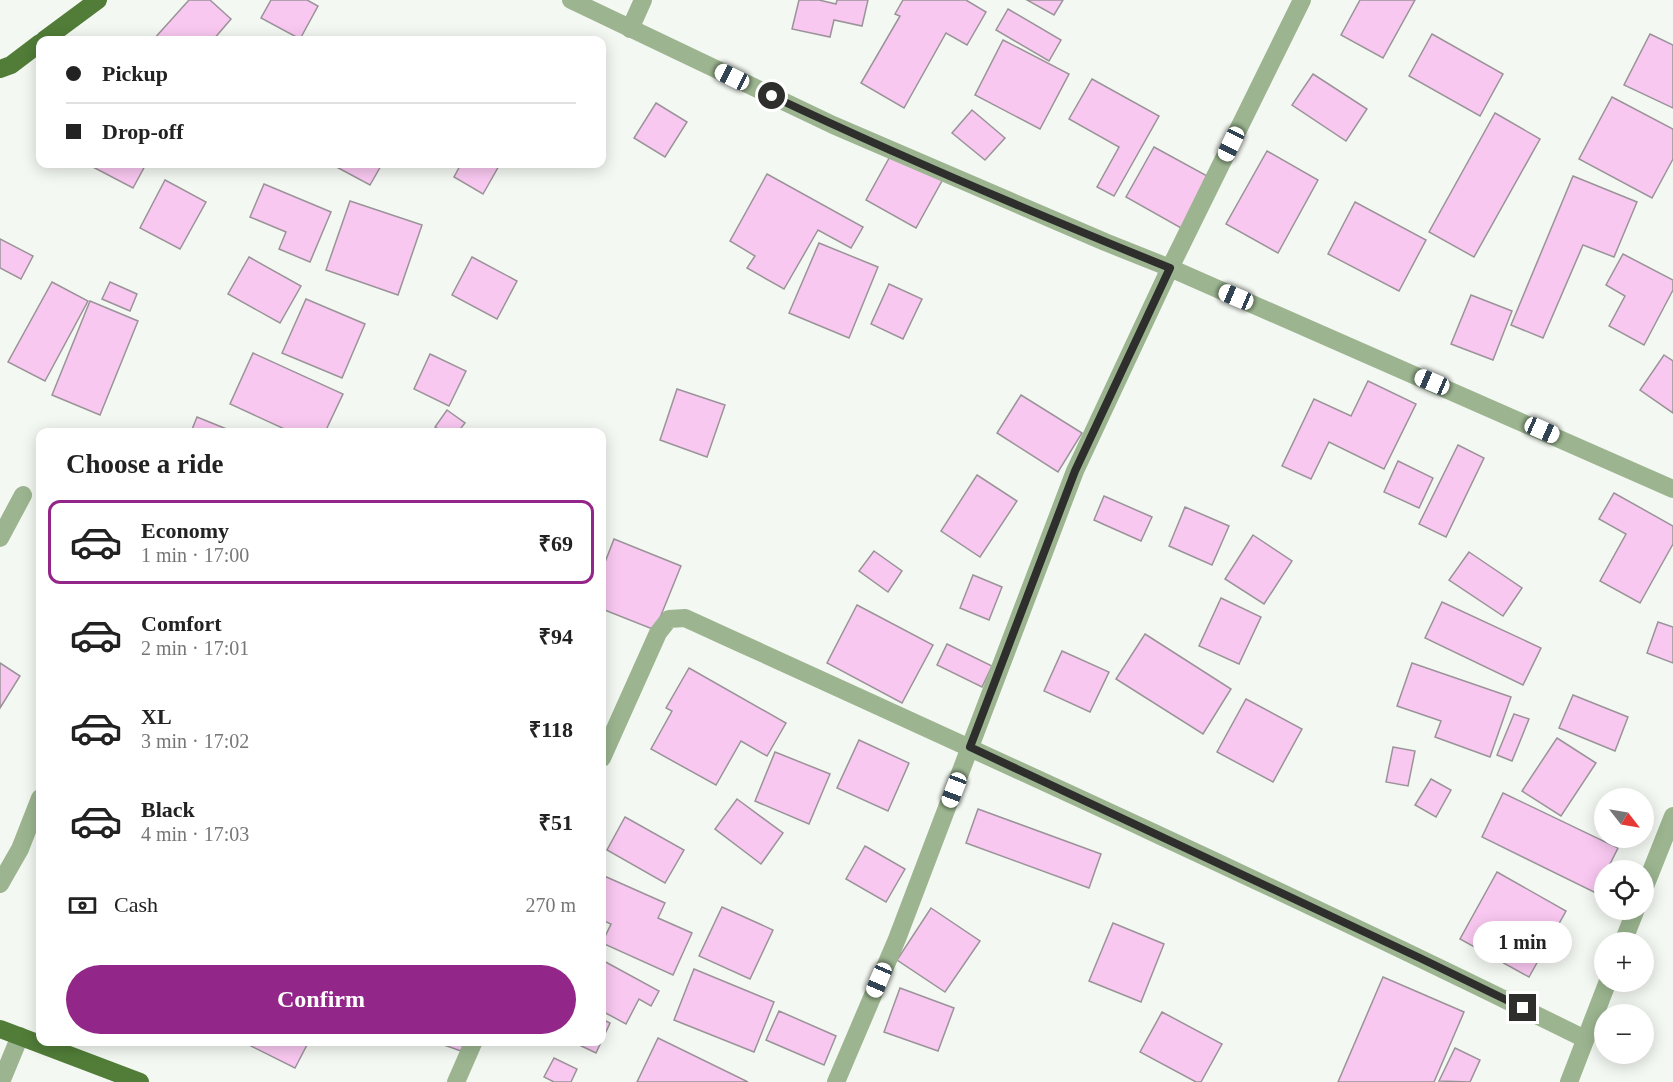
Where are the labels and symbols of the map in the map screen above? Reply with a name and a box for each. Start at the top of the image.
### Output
car [712,61,752,93]
route start [758,82,785,109]
car [1215,124,1247,164]
car [1216,282,1256,312]
car [1412,367,1452,397]
car [1522,414,1562,446]
car [939,770,969,810]
north arrow [1594,788,1654,848]
callout: 1 min [1474,921,1573,963]
car [864,960,894,1000]
route end [1509,994,1536,1021]

